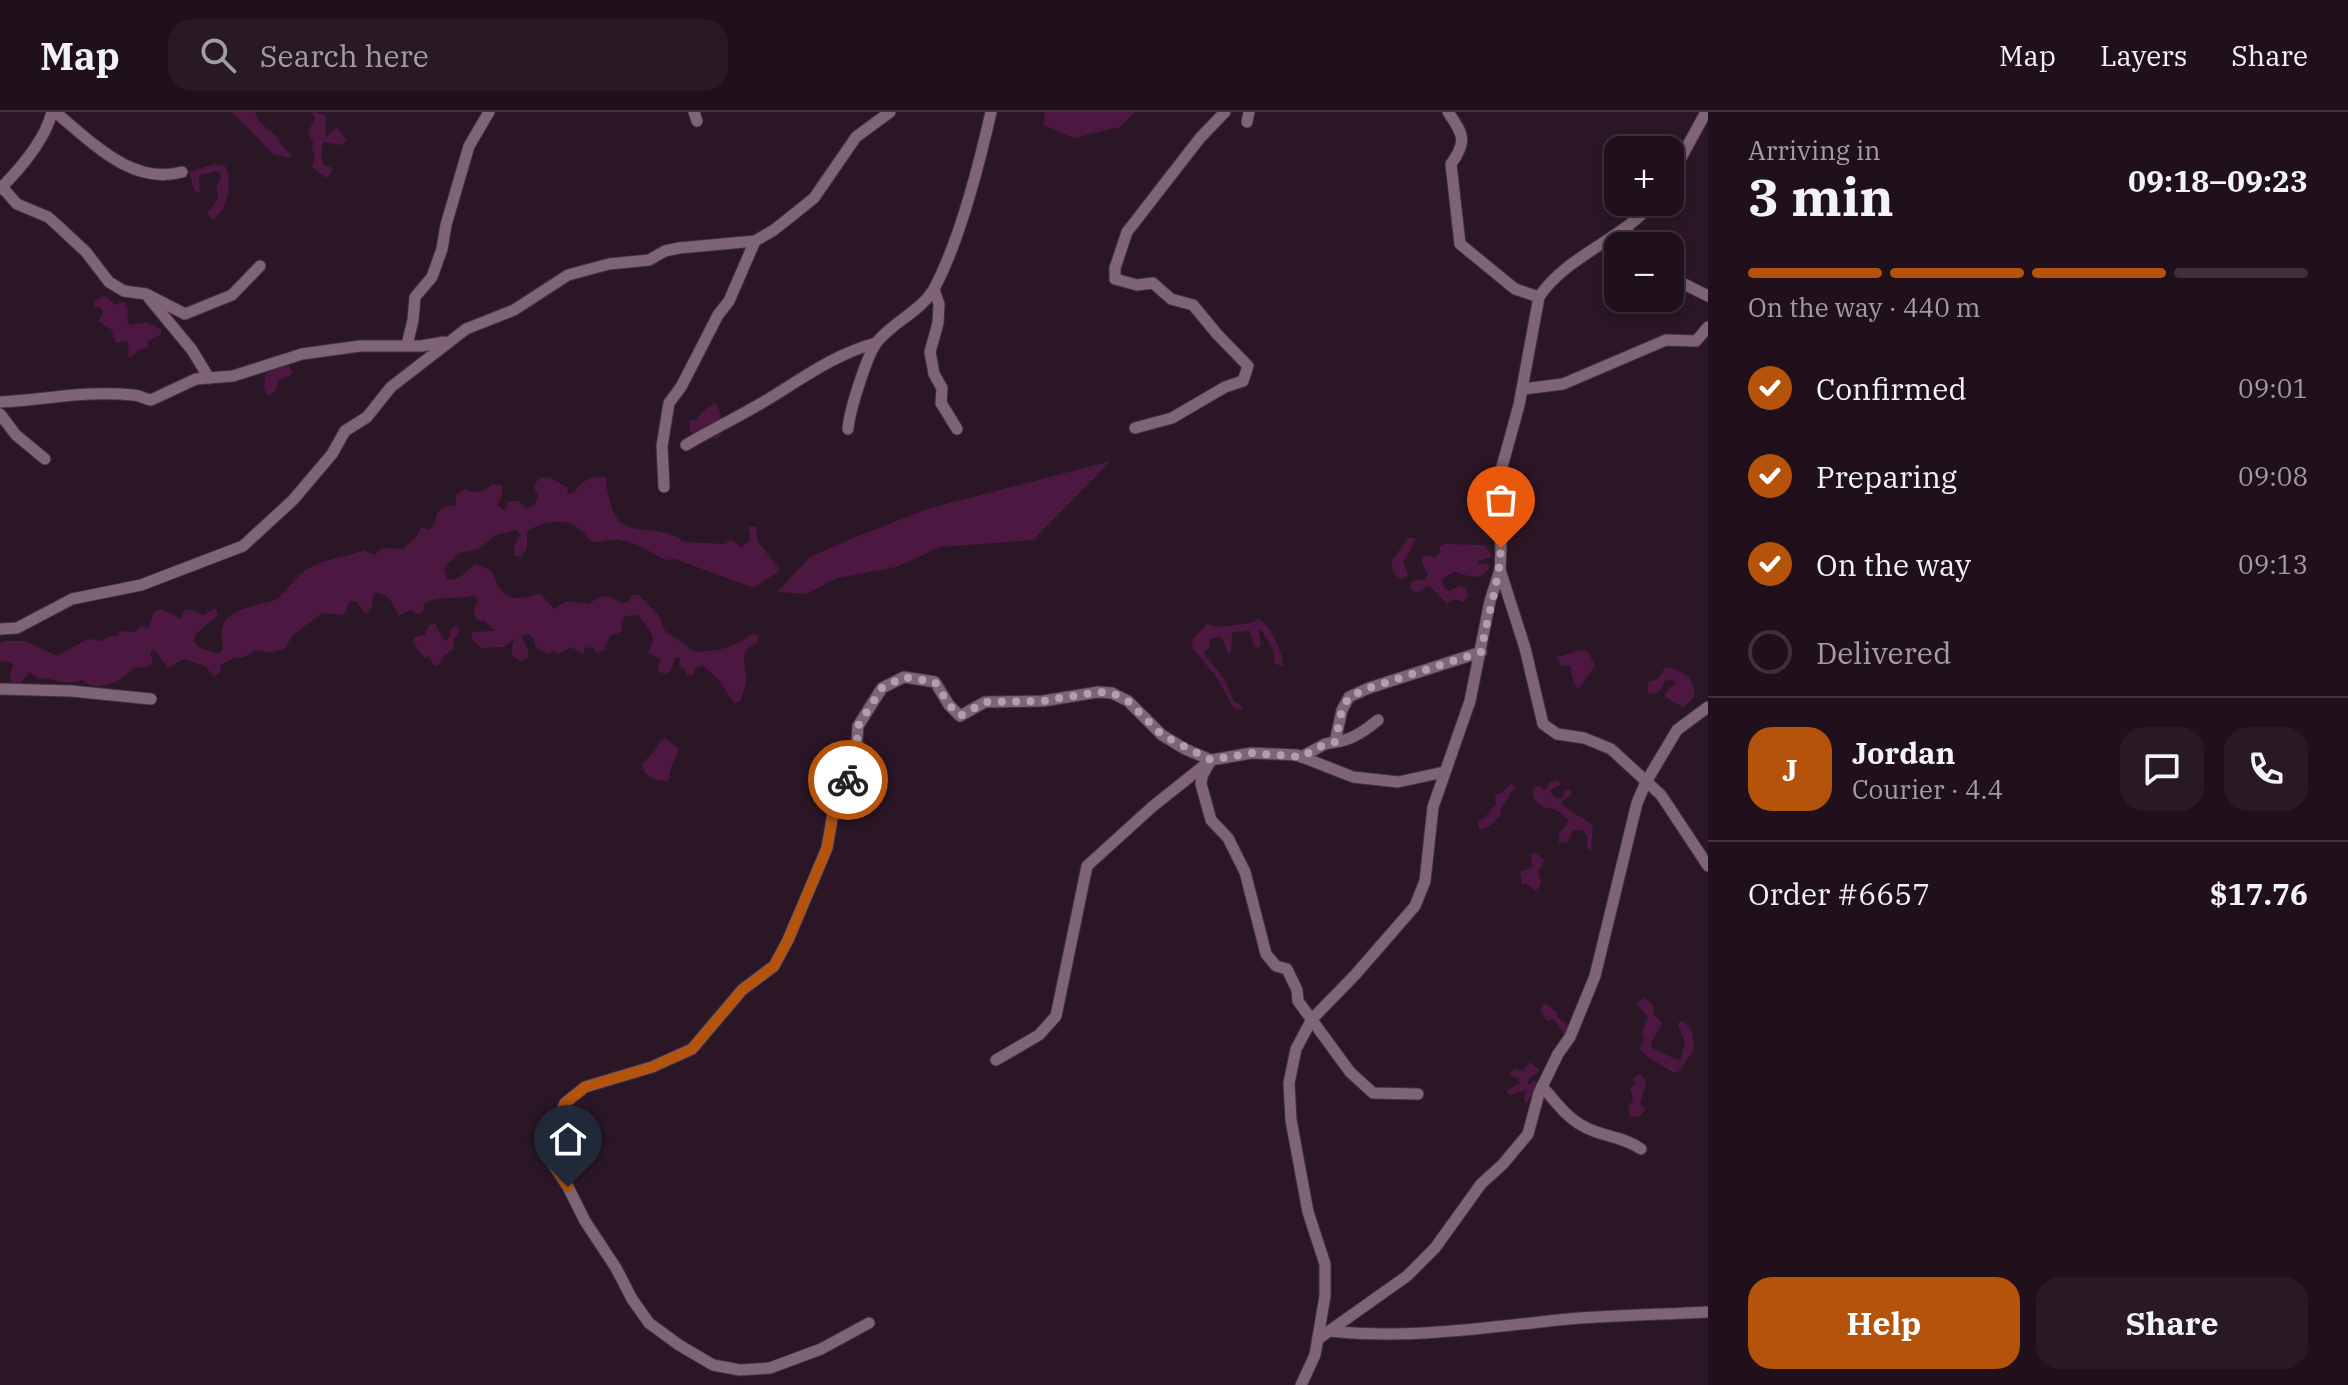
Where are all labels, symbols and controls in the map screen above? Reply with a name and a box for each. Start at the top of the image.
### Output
search box [168,19,728,91]
text: Map [40,31,120,80]
icon: search [196,33,240,77]
text: Search here [260,36,429,75]
text: Map [1999,37,2056,74]
text: Layers [2100,37,2187,74]
text: Share [2231,37,2308,74]
text: Arriving in [1748,133,1881,167]
map controls [1604,136,1684,312]
button: + [1604,136,1684,216]
text: 09:18–09:23 [2128,161,2308,200]
text: 3 min [1748,163,1894,230]
button: − [1604,232,1684,312]
text: On the way · 440 m [1748,290,1981,324]
icon: check [1748,366,1792,410]
text: Confirmed [1816,369,1967,408]
text: 09:01 [2238,371,2308,405]
icon: check [1748,454,1792,498]
text: Preparing [1816,457,1957,496]
text: 09:08 [2238,459,2308,493]
pin [1467,466,1535,548]
icon: bag [1479,478,1523,522]
icon: check [1748,542,1792,586]
text: On the way [1816,545,1971,584]
text: 09:13 [2238,547,2308,581]
text: Delivered [1816,633,1951,672]
button: chat [2120,727,2204,811]
button: phone [2224,727,2308,811]
text: Jordan [1852,733,1955,772]
courier [808,740,888,820]
text: J [1782,750,1798,789]
icon: bike [826,758,870,802]
text: Courier · 4.4 [1852,772,2003,806]
text: Order #6657 [1748,874,1930,913]
text: $17.76 [2210,874,2308,913]
pin [534,1105,602,1187]
icon: home [546,1117,590,1161]
button: Help [1748,1277,2020,1369]
button: Share [2036,1277,2308,1369]

